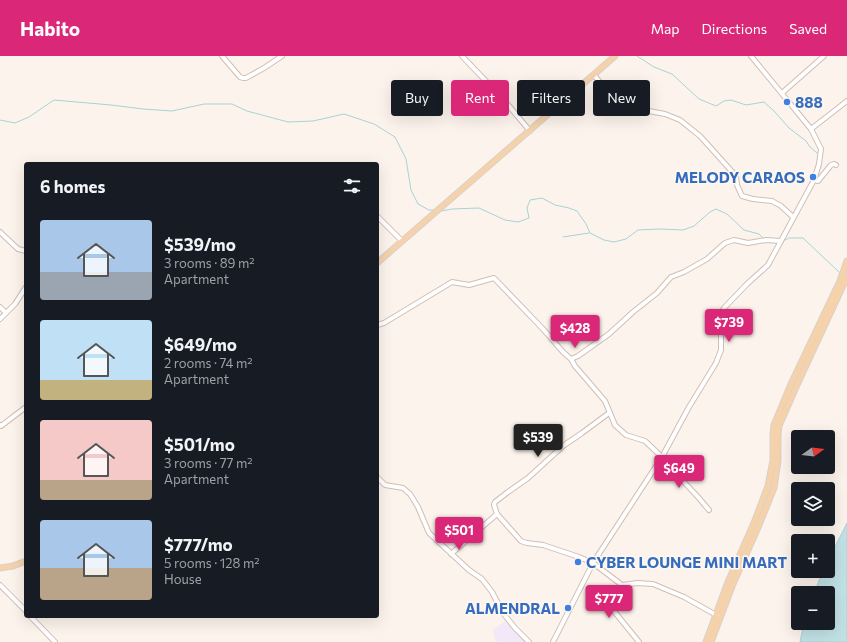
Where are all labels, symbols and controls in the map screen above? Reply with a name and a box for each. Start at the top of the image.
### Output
text: Habito [20,17,80,40]
text: Map [651,20,680,37]
text: Directions [702,20,767,37]
text: Saved [789,20,827,37]
chip: Buy [391,80,443,116]
chip: Rent [451,80,509,116]
chip: Filters [517,80,585,116]
chip: New [593,80,650,116]
place label: 888 [795,93,823,111]
marker: 888 [782,97,792,107]
place label: MELODY CARAOS [675,168,805,186]
marker: MELODY CARAOS [808,172,818,182]
icon: filters [341,175,363,197]
text: 6 homes [40,176,105,197]
text: $539/mo [164,234,236,255]
icon: home [72,236,120,284]
text: 3 rooms · 89 m² [164,255,255,271]
text: Apartment [164,271,229,287]
pin: $739 [705,309,753,343]
text: $739 [714,314,744,330]
pin: $428 [551,315,599,349]
text: $428 [560,320,590,336]
text: $649/mo [164,334,237,355]
icon: home [72,336,120,384]
text: 2 rooms · 74 m² [164,355,252,371]
text: Apartment [164,371,229,387]
pin: $539 [514,424,562,458]
text: $539 [523,429,553,445]
north arrow [791,430,835,474]
map controls [791,430,835,630]
text: $501/mo [164,434,235,455]
icon: home [72,436,120,484]
text: 3 rooms · 77 m² [164,455,253,471]
pin: $649 [655,455,703,489]
text: $649 [663,460,695,476]
text: Apartment [164,471,229,487]
button: layers [791,482,835,526]
pin: $501 [435,517,483,551]
text: $501 [444,522,474,538]
text: $777/mo [164,534,233,555]
button: + [791,534,835,578]
icon: home [72,536,120,584]
place label: CYBER LOUNGE MINI MART [586,553,787,571]
text: 5 rooms · 128 m² [164,555,259,571]
marker: CYBER LOUNGE MINI MART [573,557,583,567]
text: House [164,571,202,587]
pin: $777 [585,585,633,619]
button: − [791,586,835,630]
text: $777 [595,590,623,606]
place label: ALMENDRAL [465,599,560,617]
marker: ALMENDRAL [563,603,573,613]

